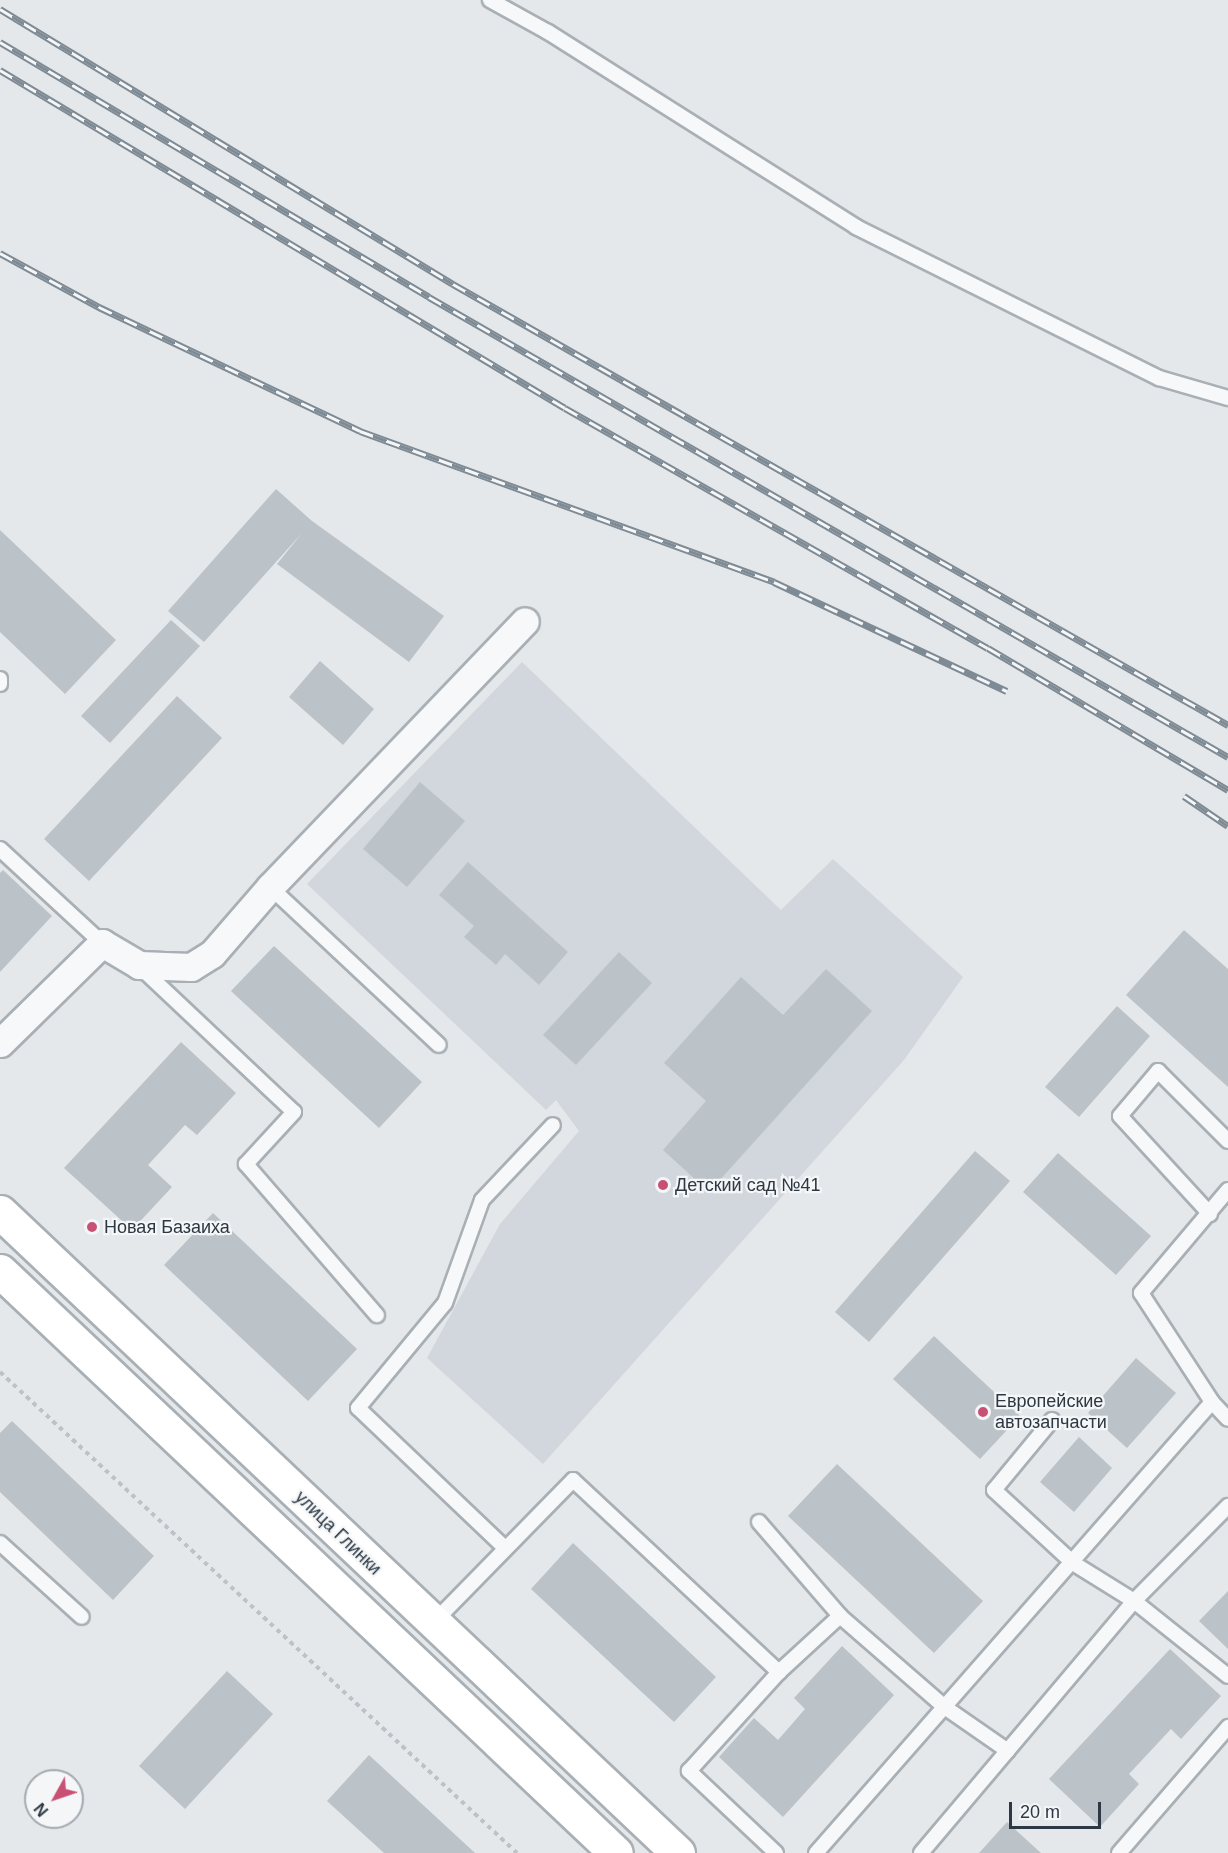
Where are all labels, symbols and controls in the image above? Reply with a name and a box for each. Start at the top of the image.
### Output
place label: Детский сад №41 [675,1174,820,1196]
marker: Детский сад №41 [656,1178,670,1192]
place label: Новая Базаиха [104,1216,230,1238]
marker: Новая Базаиха [85,1220,99,1234]
place label: Европейские автозапчасти [995,1391,1107,1434]
marker: Европейские автозапчасти [976,1405,990,1419]
street label: улица Глинки [290,1486,386,1580]
north arrow [24,1769,84,1829]
scale bar [1012,1790,1104,1828]
text: N [31,1800,52,1819]
text: 20 m [1020,1802,1060,1822]

